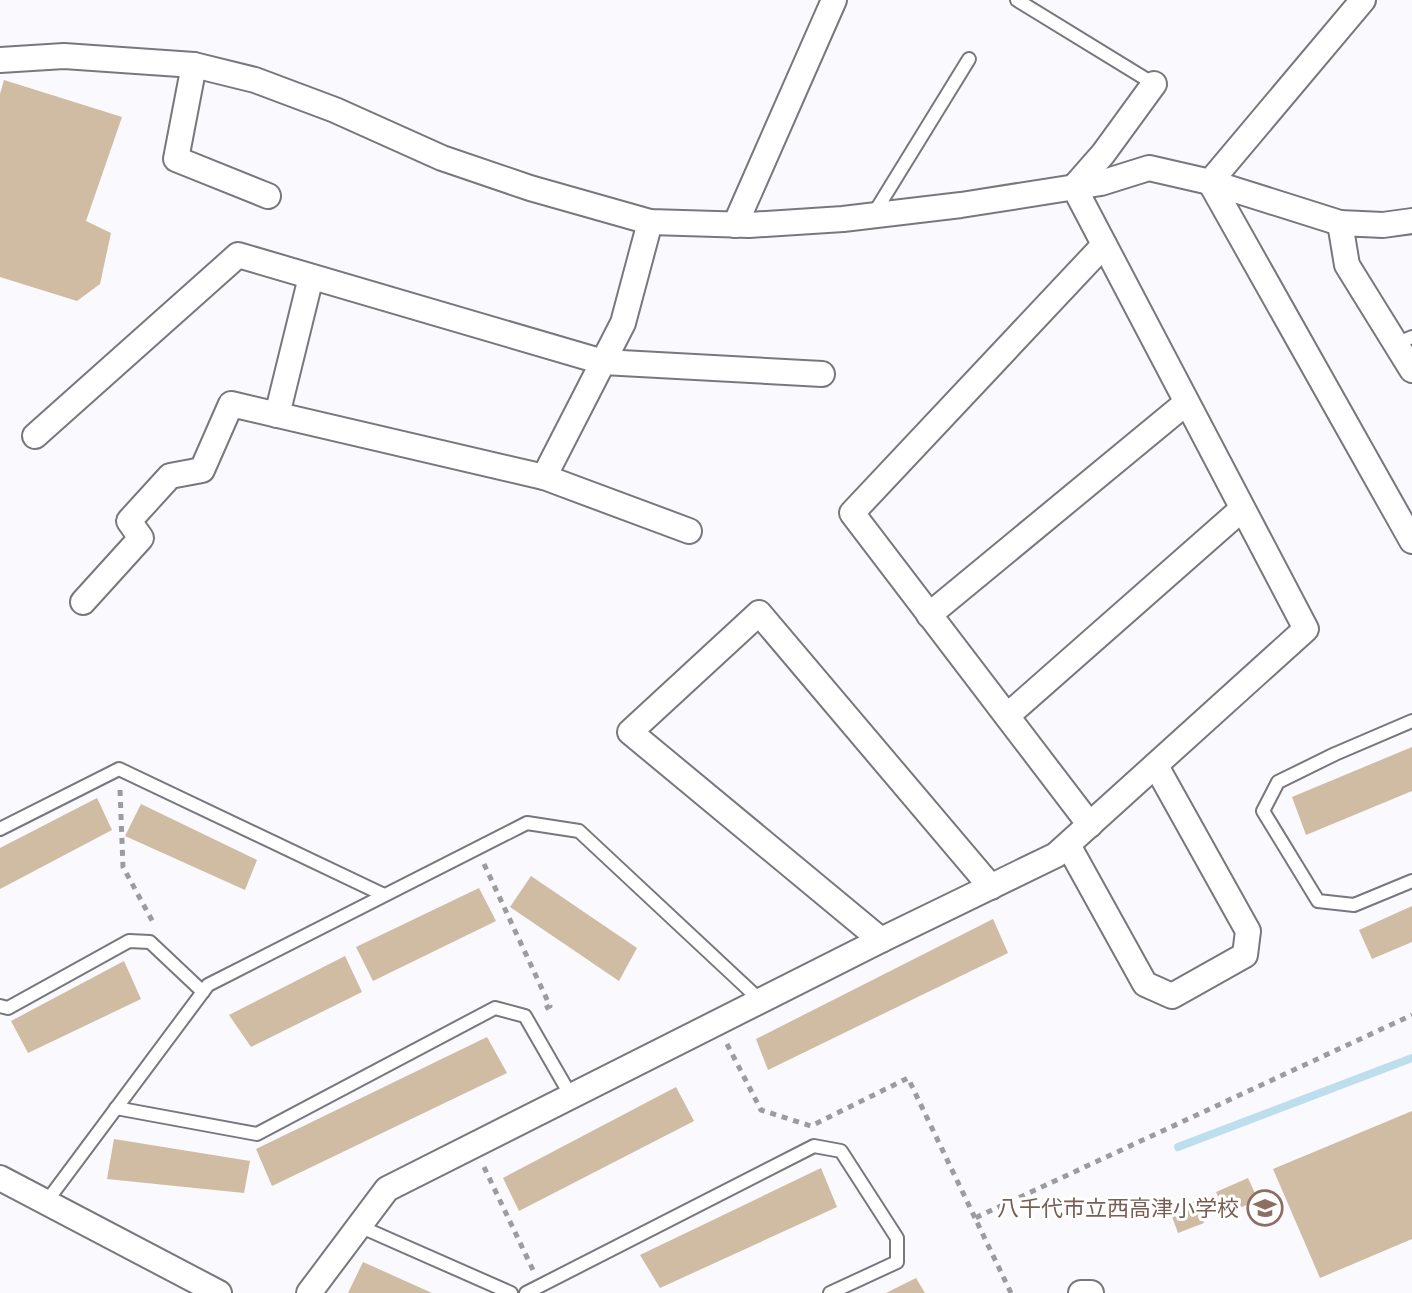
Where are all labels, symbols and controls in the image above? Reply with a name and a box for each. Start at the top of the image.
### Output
school or university icon: 八千代市立西高津小学校 [1246,1189,1284,1227]
place label: 八千代市立西高津小学校 [997,1194,1239,1222]

